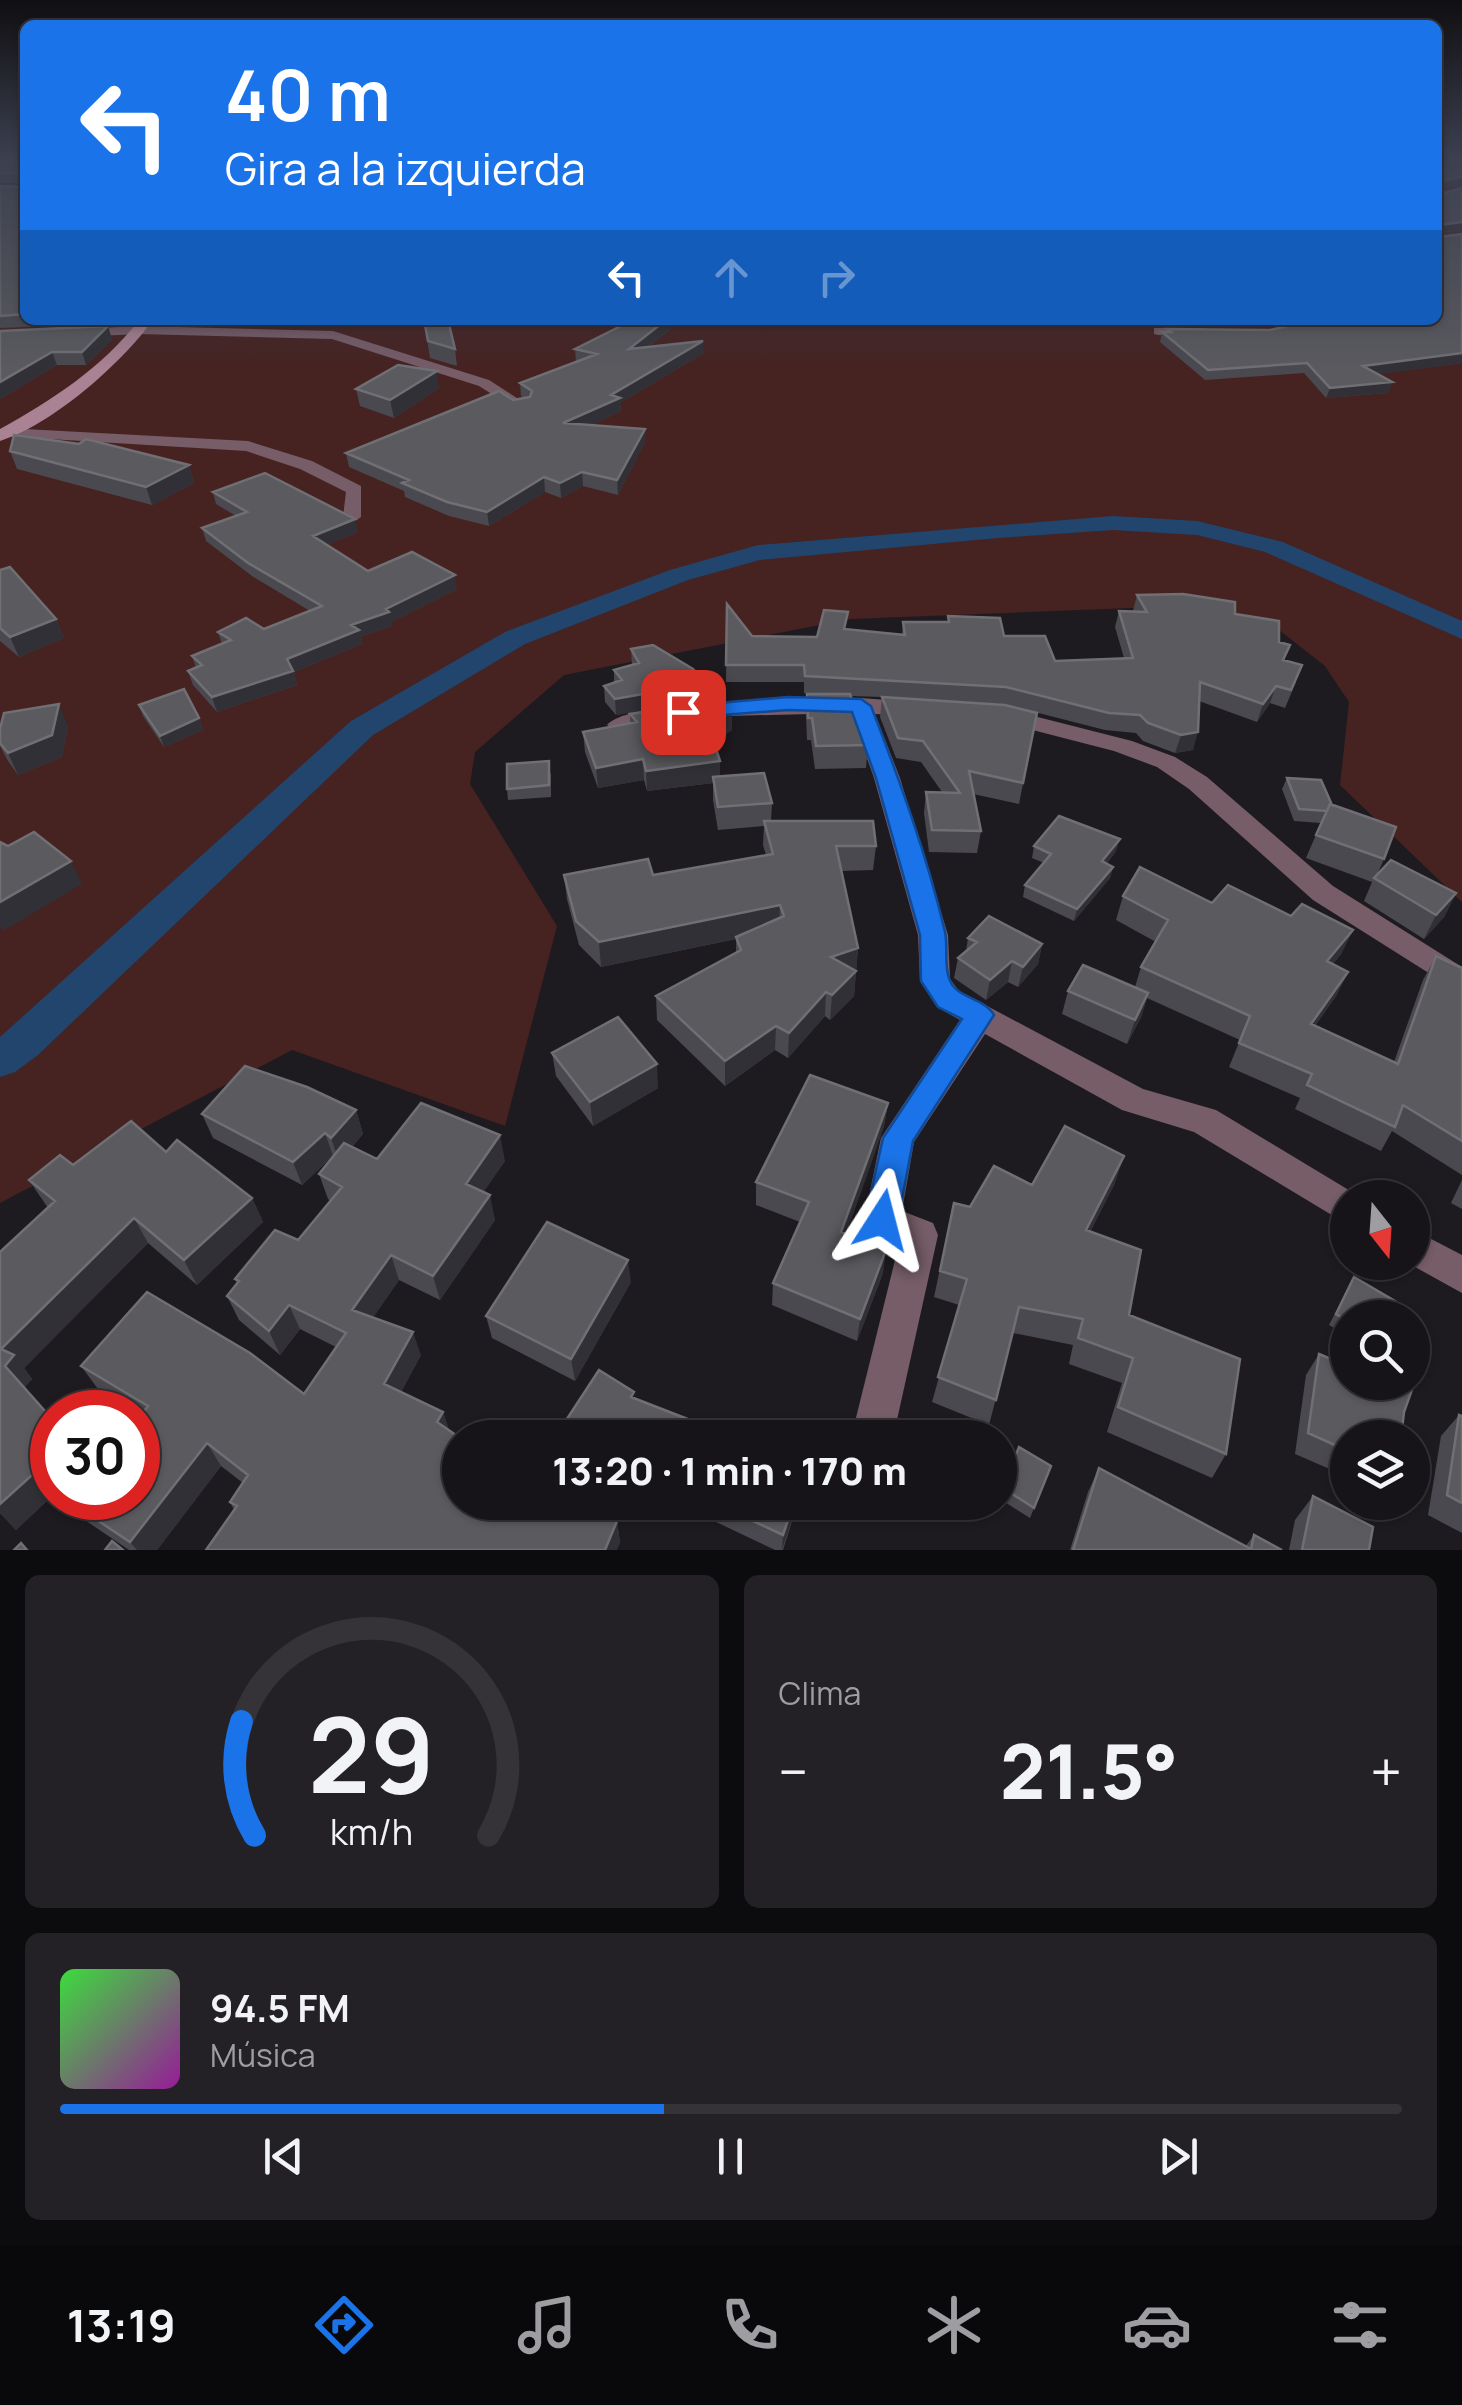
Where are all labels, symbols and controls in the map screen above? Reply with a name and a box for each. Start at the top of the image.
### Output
text: 40 m [225,46,391,142]
icon: left [60,60,190,190]
text: Gira a la izquierda [225,137,586,199]
icon: left [599,250,654,305]
icon: ahead [704,250,759,305]
icon: right [809,250,864,305]
pin [641,670,726,755]
icon: arrive [656,685,711,740]
position arrow [830,1168,934,1272]
north arrow [1330,1180,1430,1280]
map controls [1330,1180,1430,1520]
button: search [1330,1300,1430,1400]
speed limit sign: 30 [30,1390,160,1520]
button: layers [1330,1420,1430,1520]
text: 13:20 · 1 min · 170 m [552,1444,907,1496]
text: Clima [779,1671,861,1715]
text: 29 [308,1682,435,1824]
text: 21.5° [1000,1719,1178,1822]
text: − [779,1733,808,1809]
text: + [1370,1733,1402,1809]
text: km/h [330,1807,413,1856]
text: 94.5 FM [210,1981,350,2033]
text: Música [210,2033,316,2077]
icon: previous [256,2129,311,2184]
icon: pause [703,2129,758,2184]
icon: next [1151,2129,1206,2184]
icon: directions [309,2290,379,2360]
icon: music [512,2290,582,2360]
icon: phone [715,2290,785,2360]
icon: climate [919,2290,989,2360]
icon: car [1122,2290,1192,2360]
icon: filters [1325,2290,1395,2360]
text: 13:19 [67,2294,176,2356]

